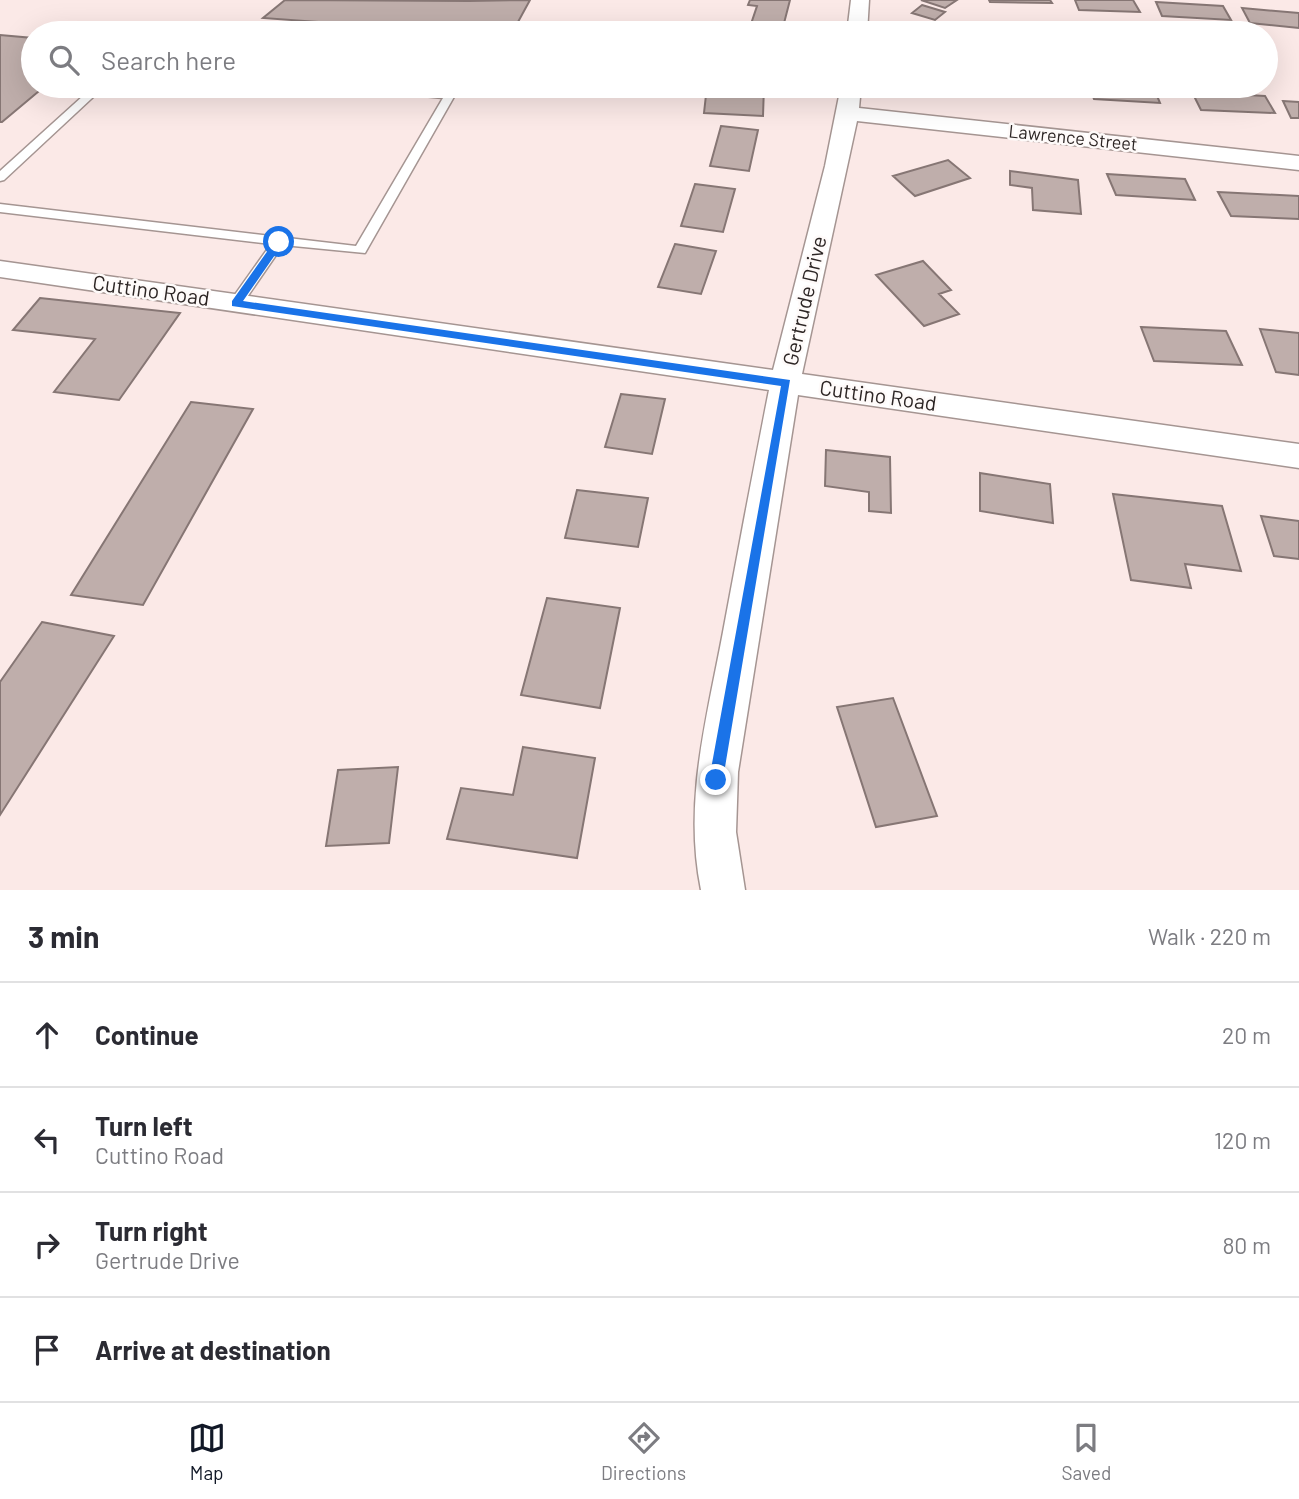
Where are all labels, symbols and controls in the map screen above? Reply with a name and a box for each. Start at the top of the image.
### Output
search box [21,21,1278,98]
icon: search [45,41,83,79]
text: Search here [101,44,236,75]
street label: Lawrence Street [1008,119,1139,155]
route start [263,226,294,257]
street label: Gertrude Drive [776,233,831,368]
street label: Cuttino Road [91,269,211,310]
street label: Cuttino Road [818,374,938,415]
route end [700,764,731,795]
text: 3 min [28,918,99,954]
text: Walk · 220 m [1148,922,1271,950]
icon: ahead [28,1016,66,1054]
text: Continue [95,1019,199,1050]
text: 20 m [1222,1021,1271,1049]
text: Turn left [95,1110,193,1141]
icon: left [28,1121,66,1159]
text: 120 m [1214,1126,1271,1154]
text: Cuttino Road [95,1141,224,1169]
text: Turn right [95,1215,208,1246]
icon: right [28,1226,66,1264]
text: 80 m [1222,1231,1271,1259]
text: Gertrude Drive [95,1246,240,1274]
icon: arrive [28,1331,66,1369]
text: Arrive at destination [95,1334,331,1365]
tab: Map [188,1419,226,1484]
tab: Directions [601,1419,686,1484]
tab: Saved [1061,1419,1111,1484]

